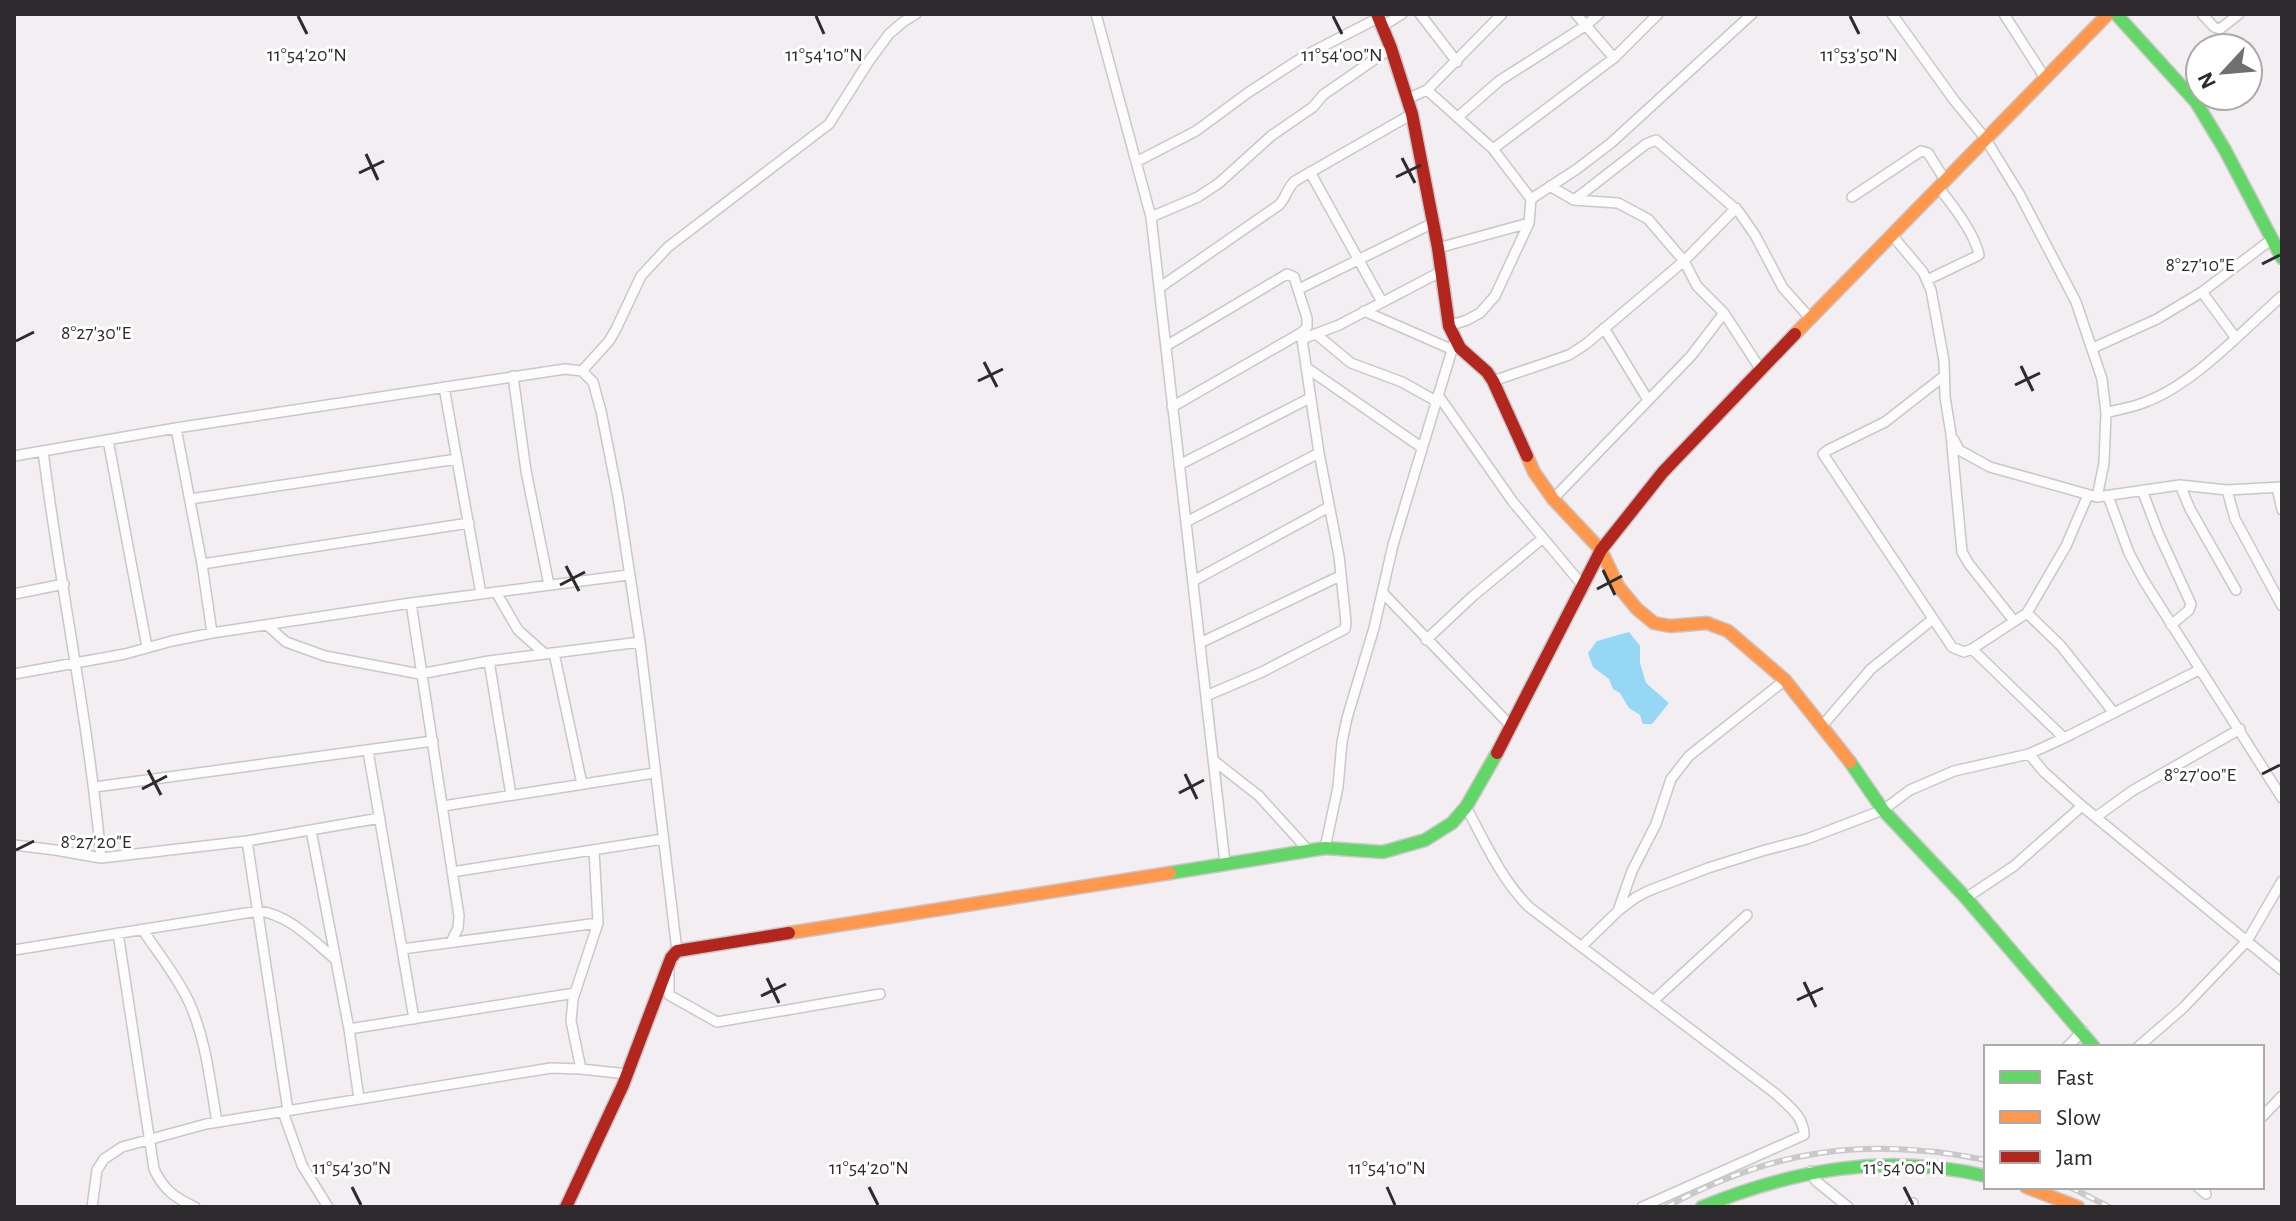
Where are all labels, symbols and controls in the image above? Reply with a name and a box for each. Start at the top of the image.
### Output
north arrow [2184,32,2264,112]
text: 11°54'20"N [267,45,347,65]
text: 11°54'10"N [785,45,863,65]
text: 11°54'00"N [1301,45,1383,65]
text: 11°53'50"N [1820,45,1898,65]
text: N [2194,69,2220,92]
text: 8°27'10"E [2166,255,2235,275]
text: 8°27'30"E [61,323,131,343]
text: 8°27'00"E [2164,765,2237,785]
text: 8°27'20"E [61,832,132,852]
legend [1984,1045,2264,1189]
text: Fast [2056,1066,2094,1090]
text: Slow [2056,1106,2101,1130]
text: Jam [2056,1146,2093,1170]
text: 11°54'30"N [313,1158,391,1178]
text: 11°54'20"N [829,1158,909,1178]
text: 11°54'10"N [1348,1158,1426,1178]
text: 11°54'00"N [1863,1158,1945,1178]

